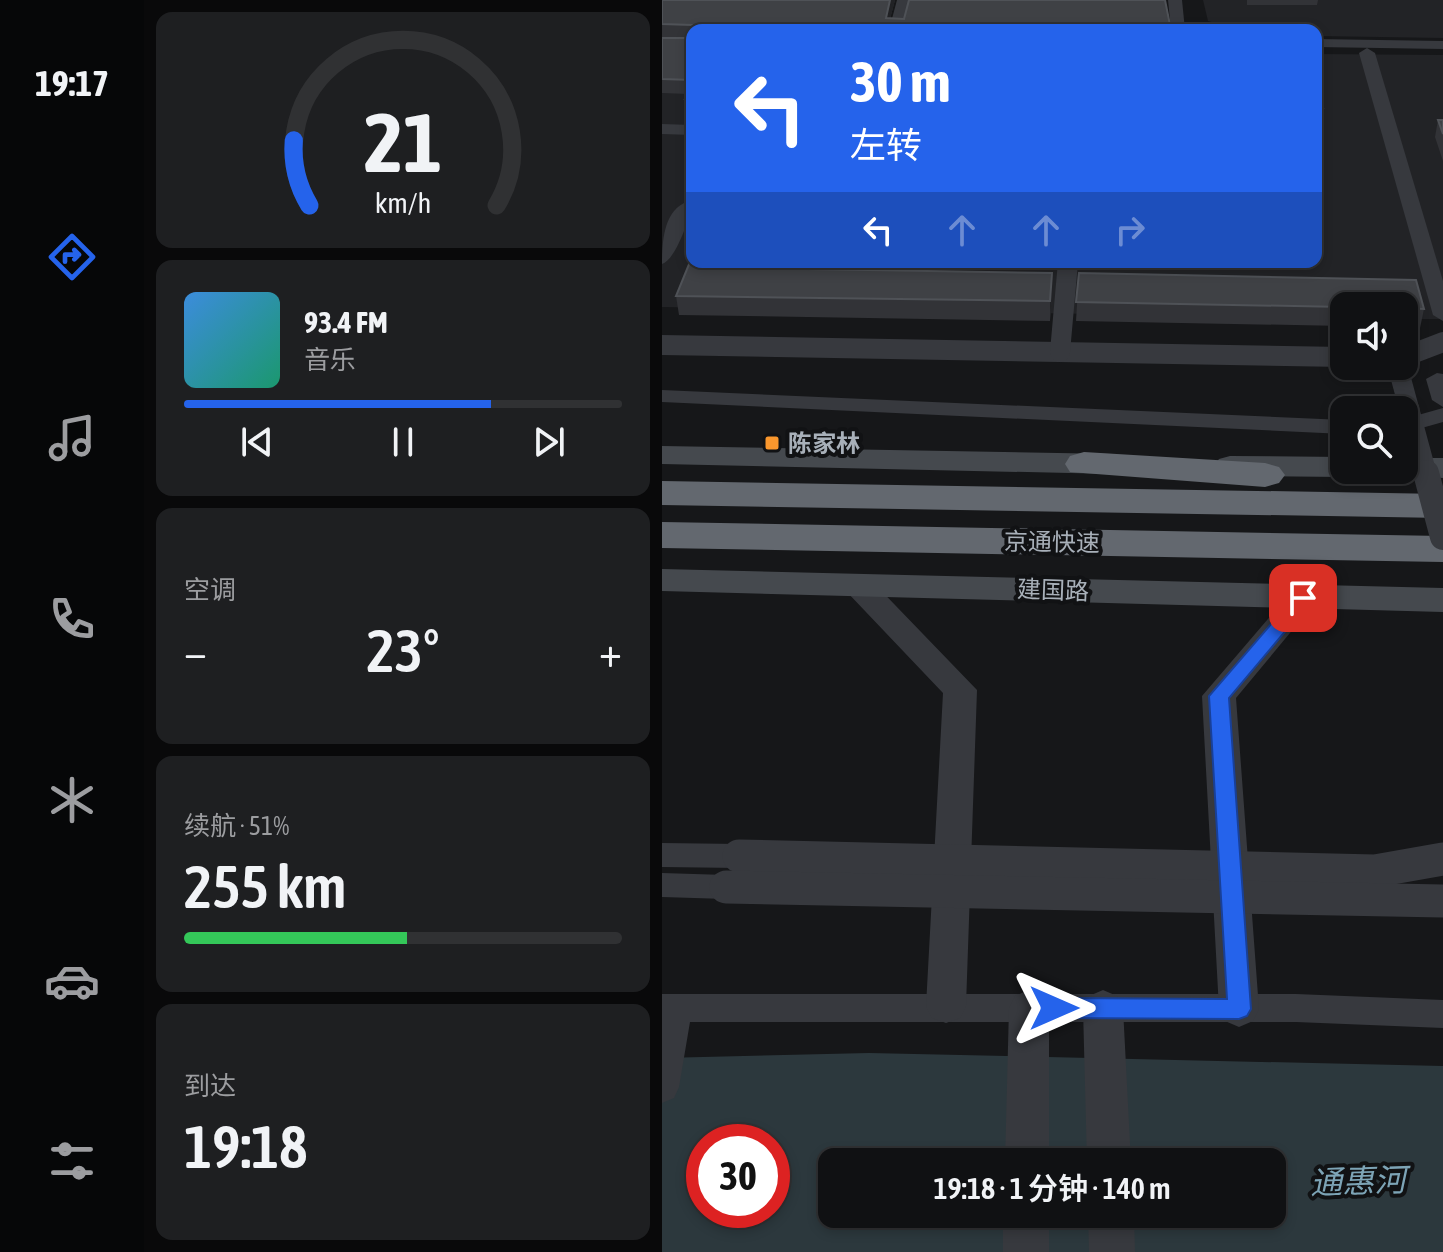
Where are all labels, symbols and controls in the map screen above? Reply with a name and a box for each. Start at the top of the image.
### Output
text: 30 m [850,50,951,114]
icon: left [718,56,822,160]
text: 19:17 [35,62,109,104]
text: 21 [364,94,442,190]
text: 左转 [850,124,922,166]
text: km/h [375,186,431,219]
icon: left [856,208,900,252]
icon: ahead [940,208,984,252]
icon: ahead [1024,208,1068,252]
icon: right [1108,208,1152,252]
icon: directions [44,229,100,285]
map controls [1330,292,1418,484]
button: sound [1330,292,1418,380]
text: 93.4 FM [304,305,388,339]
text: 音乐 [304,345,356,375]
button: search [1330,396,1418,484]
icon: music [44,410,100,466]
icon: previous [235,420,279,464]
icon: pause [381,420,425,464]
icon: next [527,420,571,464]
place label: 陈家林 [788,430,860,457]
marker: 陈家林 [763,434,781,452]
street label: 京通快速 [1004,528,1100,556]
pin [1269,564,1337,632]
text: 空调 [184,575,236,605]
street label: 建国路 [1017,575,1089,605]
icon: arrive [1281,576,1325,620]
icon: phone [44,591,100,647]
text: 23° [367,616,439,685]
text: − [184,626,207,676]
text: + [599,626,622,676]
icon: climate [44,772,100,828]
text: 续航 · 51% [184,811,289,841]
text: 255 km [184,852,346,921]
icon: car [44,953,100,1009]
position arrow [1012,966,1096,1050]
text: 到达 [184,1071,236,1101]
text: 19:18 [184,1112,307,1181]
speed limit sign: 30 [686,1124,790,1228]
icon: filters [44,1133,100,1189]
water label: 通惠河 [1309,1161,1413,1201]
text: 19:18 · 1 分钟 · 140 m [933,1171,1171,1205]

